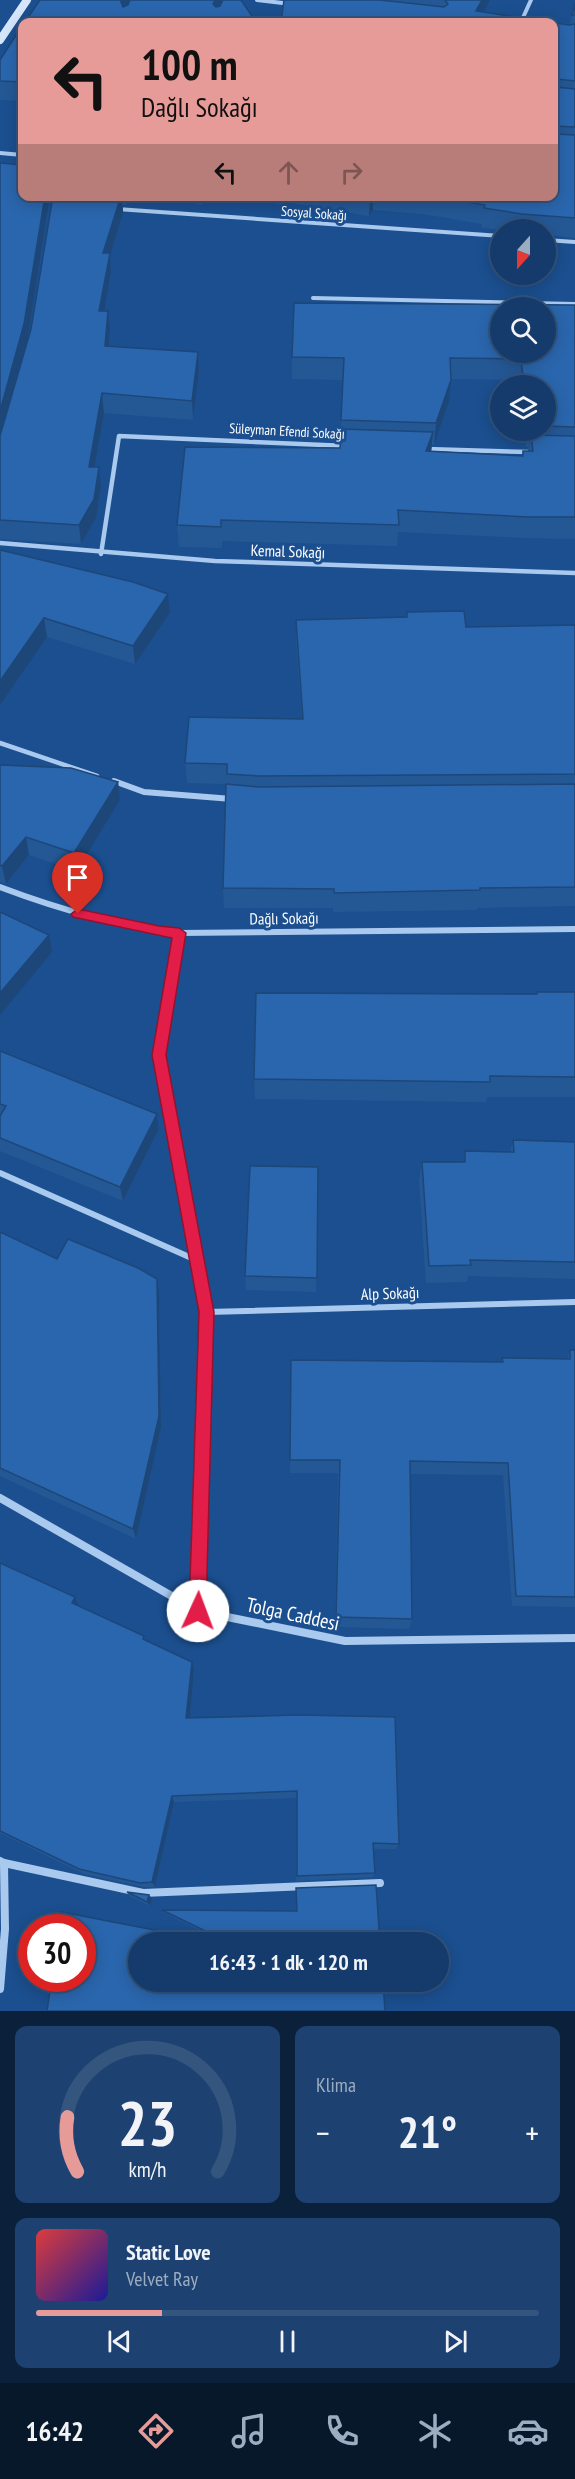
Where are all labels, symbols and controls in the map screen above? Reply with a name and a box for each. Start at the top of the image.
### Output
text: 100 m [141,37,238,92]
icon: left [42,42,120,120]
text: Dağlı Sokağı [141,90,258,124]
icon: left [209,156,242,189]
icon: ahead [272,156,305,189]
icon: right [335,156,368,189]
street label: Sosyal Sokağı [280,202,348,224]
north arrow [490,219,556,285]
map controls [490,219,556,441]
button: search [490,297,556,363]
button: layers [490,375,556,441]
street label: Süleyman Efendi Sokağı [229,419,345,443]
street label: Kemal Sokağı [250,540,326,562]
pin [52,852,103,914]
icon: arrive [61,861,94,894]
street label: Dağlı Sokağı [249,907,319,929]
street label: Alp Sokağı [360,1282,420,1304]
position arrow [166,1579,230,1643]
street label: Tolga Caddesi [244,1591,342,1637]
speed limit sign: 30 [18,1914,96,1992]
text: 16:43 · 1 dk · 120 m [209,1948,368,1976]
text: Klima [316,2072,356,2098]
text: 23 [118,2082,177,2163]
text: 21° [398,2102,457,2160]
text: − [316,2111,330,2154]
text: + [525,2111,539,2154]
text: km/h [128,2155,167,2183]
text: Static Love [126,2238,211,2266]
text: Velvet Ray [126,2266,198,2292]
icon: previous [103,2325,136,2358]
icon: pause [271,2325,304,2358]
icon: next [439,2325,472,2358]
icon: directions [135,2410,177,2452]
icon: music [228,2410,270,2452]
icon: phone [321,2410,363,2452]
icon: climate [414,2410,456,2452]
icon: car [507,2410,549,2452]
text: 16:42 [26,2414,84,2448]

